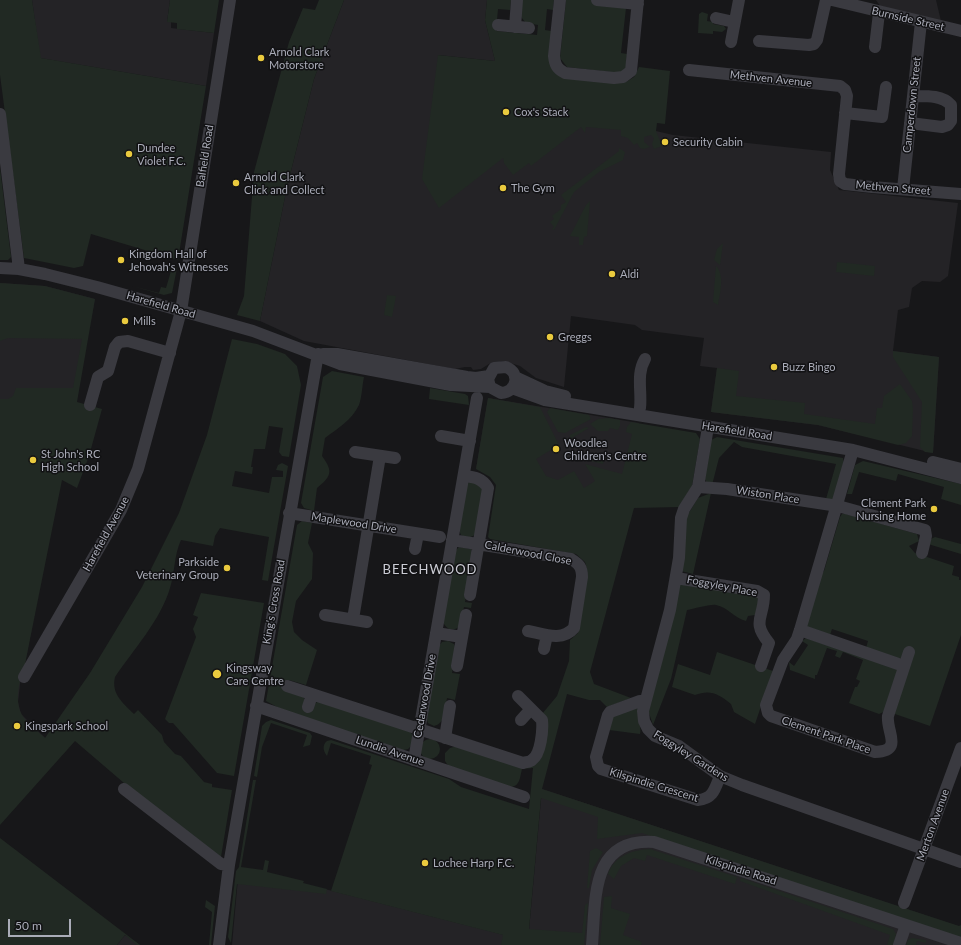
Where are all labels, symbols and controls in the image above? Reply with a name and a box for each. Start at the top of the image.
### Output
street label: Burnside Street [870,4,946,34]
place label: Arnold Clark Motorstore [269,45,329,71]
marker: Arnold Clark Motorstore [256,53,266,63]
street label: Camperdown Street [900,56,924,154]
street label: Methven Avenue [729,68,813,90]
place label: Cox's Stack [514,105,568,119]
marker: Cox's Stack [501,107,511,117]
street label: Balfield Road [194,124,216,188]
place label: Security Cabin [673,135,743,149]
marker: Security Cabin [660,137,670,147]
place label: Dundee Violet F.C. [137,141,186,167]
marker: Dundee Violet F.C. [124,149,134,159]
place label: Arnold Clark Click and Collect [244,170,324,196]
marker: Arnold Clark Click and Collect [231,178,241,188]
street label: Methven Street [855,178,931,198]
place label: The Gym [511,181,555,195]
marker: The Gym [498,183,508,193]
place label: Kingdom Hall of Jehovah's Witnesses [129,247,228,273]
marker: Kingdom Hall of Jehovah's Witnesses [116,255,126,265]
place label: Aldi [620,267,639,281]
marker: Aldi [607,269,617,279]
street label: Harefield Road [125,289,197,321]
place label: Mills [133,314,156,328]
marker: Mills [120,316,130,326]
place label: Greggs [558,330,592,344]
marker: Greggs [545,332,555,342]
place label: Buzz Bingo [782,360,836,374]
marker: Buzz Bingo [769,362,779,372]
street label: Harefield Road [701,419,773,443]
place label: Woodlea Children's Centre [564,436,647,462]
marker: Woodlea Children's Centre [551,444,561,454]
place label: St John's RC High School [41,447,100,473]
marker: St John's RC High School [28,455,38,465]
street label: Wiston Place [736,484,800,506]
street label: Harefield Avenue [80,494,132,574]
place label: Clement Park Nursing Home [856,496,926,522]
marker: Clement Park Nursing Home [929,504,939,514]
street label: Maplewood Drive [310,510,398,536]
street label: Calderwood Close [483,538,573,568]
place label: Parkside Veterinary Group [136,555,219,581]
street label: King's Cross Road [260,559,288,645]
district label: BEECHWOOD [383,562,477,578]
marker: Parkside Veterinary Group [222,563,232,573]
street label: Foggyley Place [686,573,758,599]
street label: Cedarwood Drive [411,653,439,739]
place label: Kingsway Care Centre [226,661,284,687]
marker: Kingsway Care Centre [211,668,223,680]
street label: Clement Park Place [780,714,872,756]
place label: Kingspark School [25,719,108,733]
marker: Kingspark School [12,721,22,731]
street label: Foggyley Gardens [651,728,731,784]
street label: Lundie Avenue [354,733,426,769]
street label: Kilspindie Crescent [608,765,700,805]
street label: Merton Avenue [914,787,952,863]
street label: Kilspindie Road [704,852,778,888]
place label: Lochee Harp F.C. [433,856,514,870]
marker: Lochee Harp F.C. [420,858,430,868]
scale bar [10,911,73,937]
text: 50 m [15,918,42,933]

